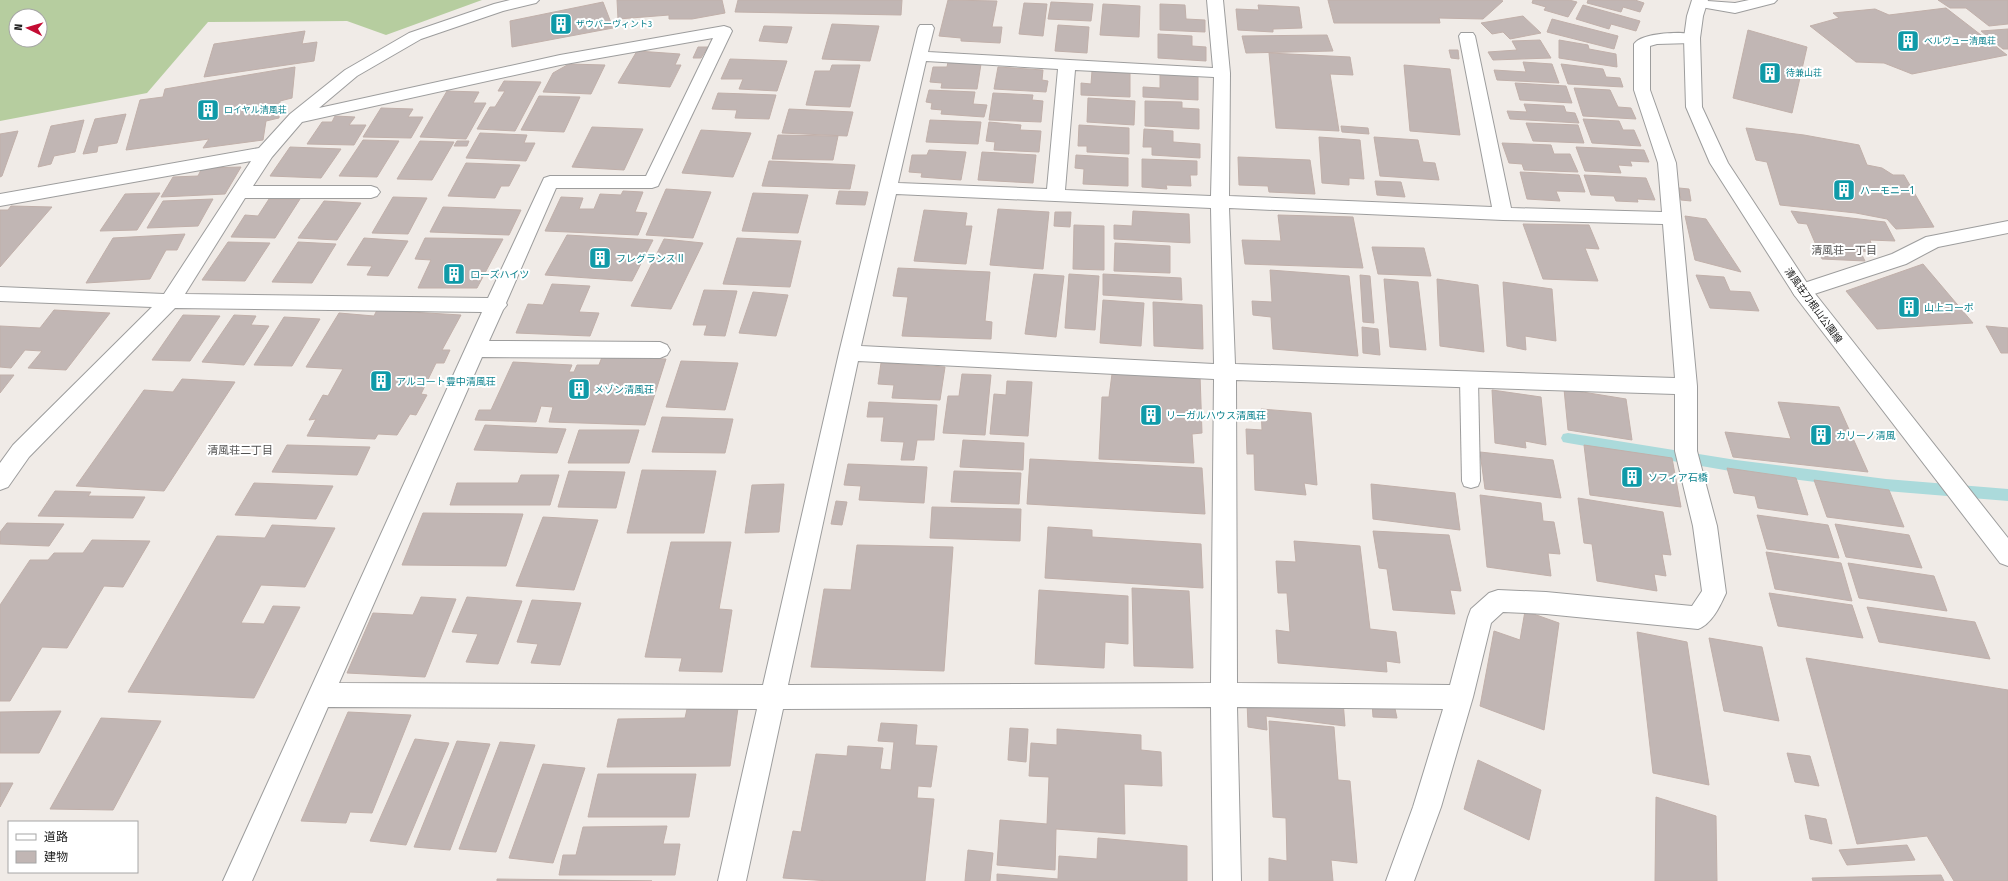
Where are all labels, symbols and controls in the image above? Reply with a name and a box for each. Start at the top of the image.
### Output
north arrow [8,8,48,48]
building icon: ザウバーヴィント3 [548,11,574,37]
place label: ザウバーヴィント3 [576,19,652,29]
text: N [12,23,25,31]
building icon: ベルヴュー清風荘 [1895,28,1921,54]
place label: ベルヴュー清風荘 [1924,36,1996,46]
building icon: 待兼山荘 [1757,60,1783,86]
place label: 待兼山荘 [1786,68,1822,78]
building icon: ロイヤル清風荘 [195,97,221,123]
place label: ロイヤル清風荘 [224,105,287,115]
building icon: ハーモニー1 [1831,177,1857,203]
place label: ハーモニー1 [1860,185,1914,197]
district label: 清風荘一丁目 [1811,244,1877,257]
building icon: フレグランスⅡ [587,245,613,271]
place label: フレグランスⅡ [616,253,686,265]
building icon: ローズハイツ [441,261,467,287]
street label: 清風荘刀根山公園線 [1782,266,1844,346]
place label: ローズハイツ [470,269,529,281]
building icon: 山上コーポ [1896,294,1922,320]
place label: 山上コーポ [1924,302,1974,314]
building icon: アルコート豊中清風荘 [368,368,394,394]
place label: アルコート豊中清風荘 [396,376,496,388]
building icon: メゾン清風荘 [566,376,592,402]
place label: メゾン清風荘 [594,384,654,396]
building icon: リーガルハウス清風荘 [1138,402,1164,428]
place label: リーガルハウス清風荘 [1166,410,1266,422]
building icon: カリーノ清風 [1808,422,1834,448]
place label: カリーノ清風 [1836,430,1895,442]
district label: 清風荘二丁目 [207,444,273,457]
building icon: ソフィア石橋 [1619,464,1645,490]
place label: ソフィア石橋 [1648,472,1708,484]
legend [8,821,138,873]
text: 道路 [44,830,68,844]
text: 建物 [44,850,68,864]

